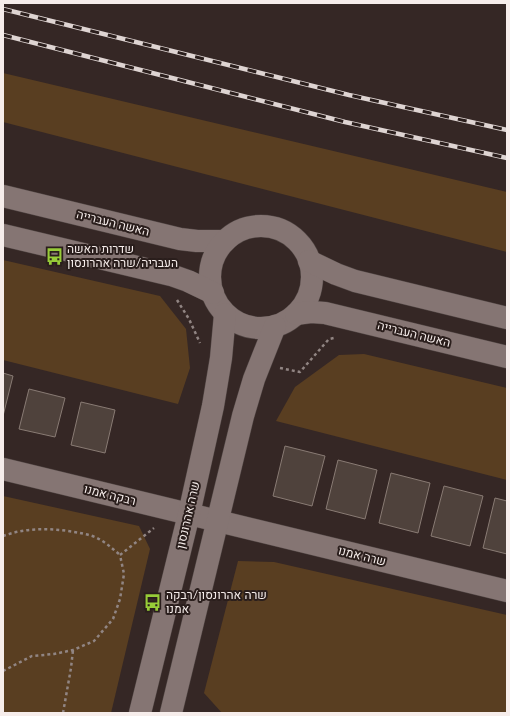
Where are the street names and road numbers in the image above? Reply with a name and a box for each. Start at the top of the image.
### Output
street label: האשה העברייה [75,206,151,239]
street label: האשה העברייה [376,317,452,350]
street label: שרה אהרונסון [172,480,203,550]
street label: רבקה אמנו [83,481,138,508]
street label: שרה אמנו [337,542,388,569]

